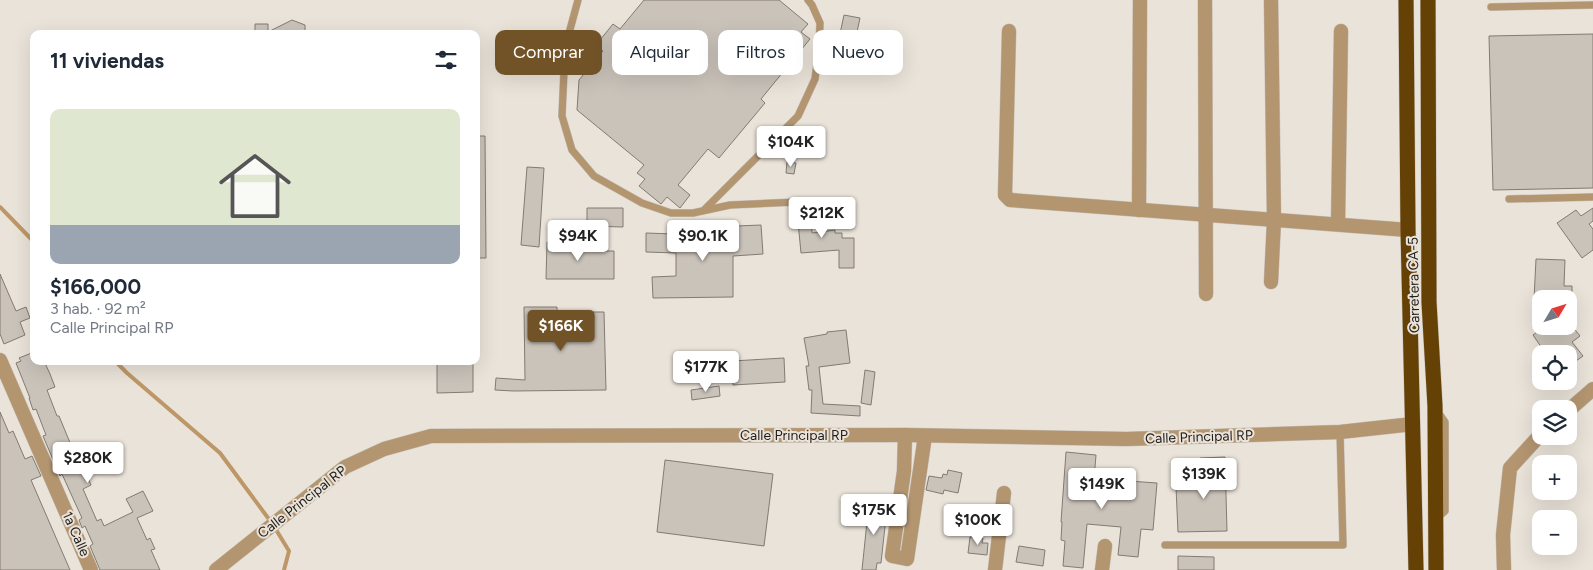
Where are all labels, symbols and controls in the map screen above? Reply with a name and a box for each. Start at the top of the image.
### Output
chip: Comprar [495,30,602,75]
chip: Alquilar [612,30,708,75]
chip: Filtros [718,30,803,75]
chip: Nuevo [813,30,903,75]
icon: filters [432,46,460,74]
text: 11 viviendas [50,48,164,73]
pin: $104K [756,126,826,168]
text: $104K [768,132,814,151]
icon: home [210,141,300,231]
pin: $212K [787,196,857,239]
text: $212K [800,203,844,222]
pin: $94K [548,220,608,262]
pin: $90.1K [662,220,744,262]
text: $94K [559,226,597,245]
text: $90.1K [678,226,728,245]
street label: Carretera CA-5 [1405,237,1423,333]
text: $166,000 [50,274,141,299]
north arrow [1532,290,1578,335]
map controls [1532,290,1577,555]
text: 3 hab. · 92 m² [50,299,146,318]
pin: $166K [526,310,596,352]
text: $166K [539,316,583,335]
text: Calle Principal RP [50,318,173,337]
button: locate [1532,345,1577,390]
pin: $177K [671,350,741,393]
text: $177K [684,357,728,376]
button: layers [1532,400,1577,445]
street label: Calle Principal RP [740,427,848,444]
street label: Calle Principal RP [1145,427,1253,447]
pin: $280K [53,442,123,484]
text: $280K [64,448,112,467]
button: + [1532,455,1577,500]
pin: $139K [1169,458,1239,500]
street label: Calle Principal RP [254,462,350,542]
text: $139K [1182,464,1226,483]
pin: $149K [1067,468,1137,510]
text: $149K [1079,474,1125,493]
pin: $175K [839,494,909,536]
text: $175K [852,500,896,519]
pin: $100K [943,504,1013,546]
street label: 1a Calle [59,509,94,559]
text: $100K [954,510,1002,529]
button: − [1532,510,1577,555]

